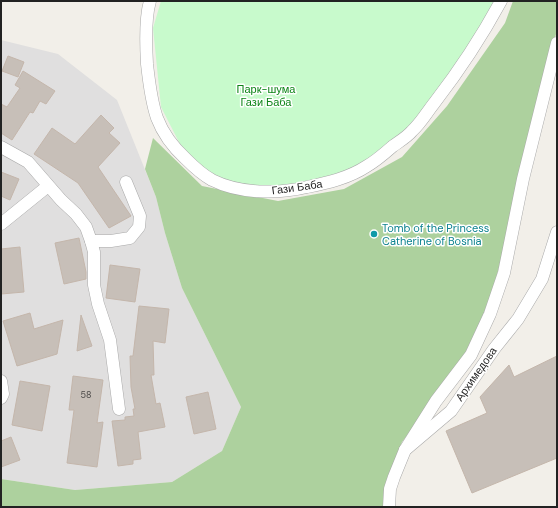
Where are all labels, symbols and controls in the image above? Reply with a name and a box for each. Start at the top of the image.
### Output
park label: Парк-шума Гази Баба [237,82,296,109]
street label: Гази Баба [271,176,324,197]
place label: Tomb of the Princess Catherine of Bosnia [382,221,489,248]
marker: Tomb of the Princess Catherine of Bosnia [369,229,379,239]
street label: Архимедова [452,344,500,404]
house number: 58 [81,389,91,401]

